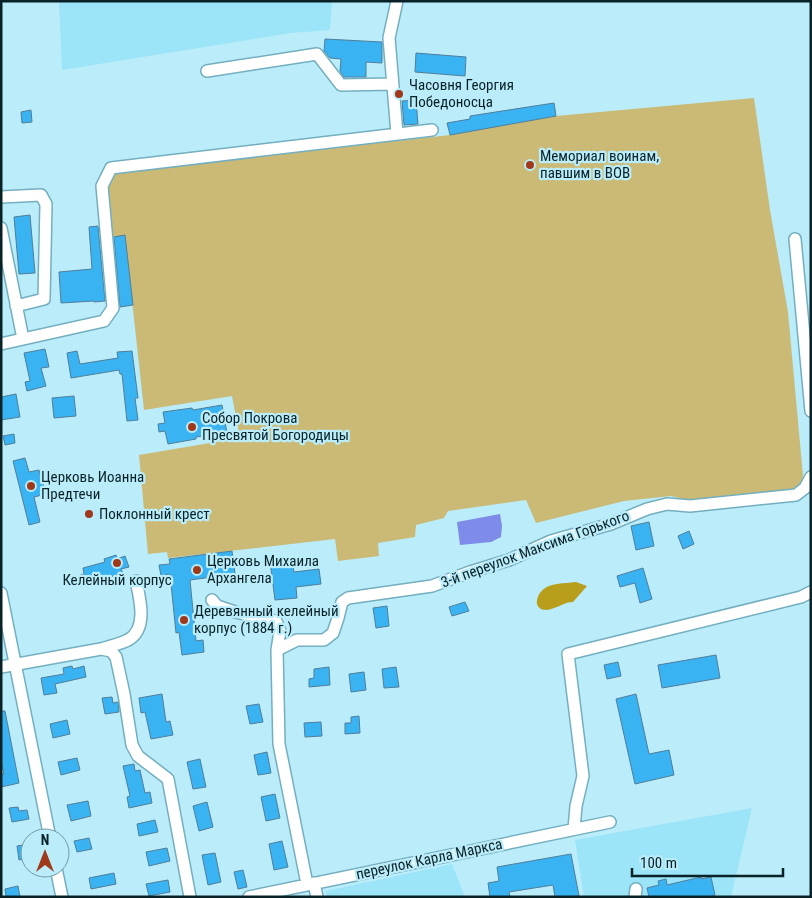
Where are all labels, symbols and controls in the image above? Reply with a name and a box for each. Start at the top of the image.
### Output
place label: Часовня Георгия Победоносца [409,76,514,111]
marker: Часовня Георгия Победоносца [393,88,405,100]
place label: Мемориал воинам, павшим в ВОВ [540,147,659,182]
marker: Мемориал воинам, павшим в ВОВ [524,159,536,171]
place label: Собор Покрова Пресвятой Богородицы [202,409,349,444]
marker: Собор Покрова Пресвятой Богородицы [186,421,198,433]
place label: Церковь Иоанна Предтечи [41,468,144,503]
marker: Церковь Иоанна Предтечи [25,480,37,492]
place label: Поклонный крест [99,505,210,523]
street label: 3-й переулок Максима Горького [438,506,632,592]
marker: Поклонный крест [83,508,95,520]
place label: Церковь Михаила Архангела [207,552,319,587]
marker: Келейный корпус [111,557,123,569]
marker: Церковь Михаила Архангела [191,564,203,576]
place label: Келейный корпус [62,571,172,589]
place label: Деревянный келейный корпус (1884 г.) [194,602,339,637]
marker: Деревянный келейный корпус (1884 г.) [178,614,190,626]
north arrow [20,828,70,878]
text: N [41,832,49,848]
street label: переулок Карла Маркса [354,835,504,883]
scale bar [632,846,783,878]
text: 100 m [640,854,677,872]

